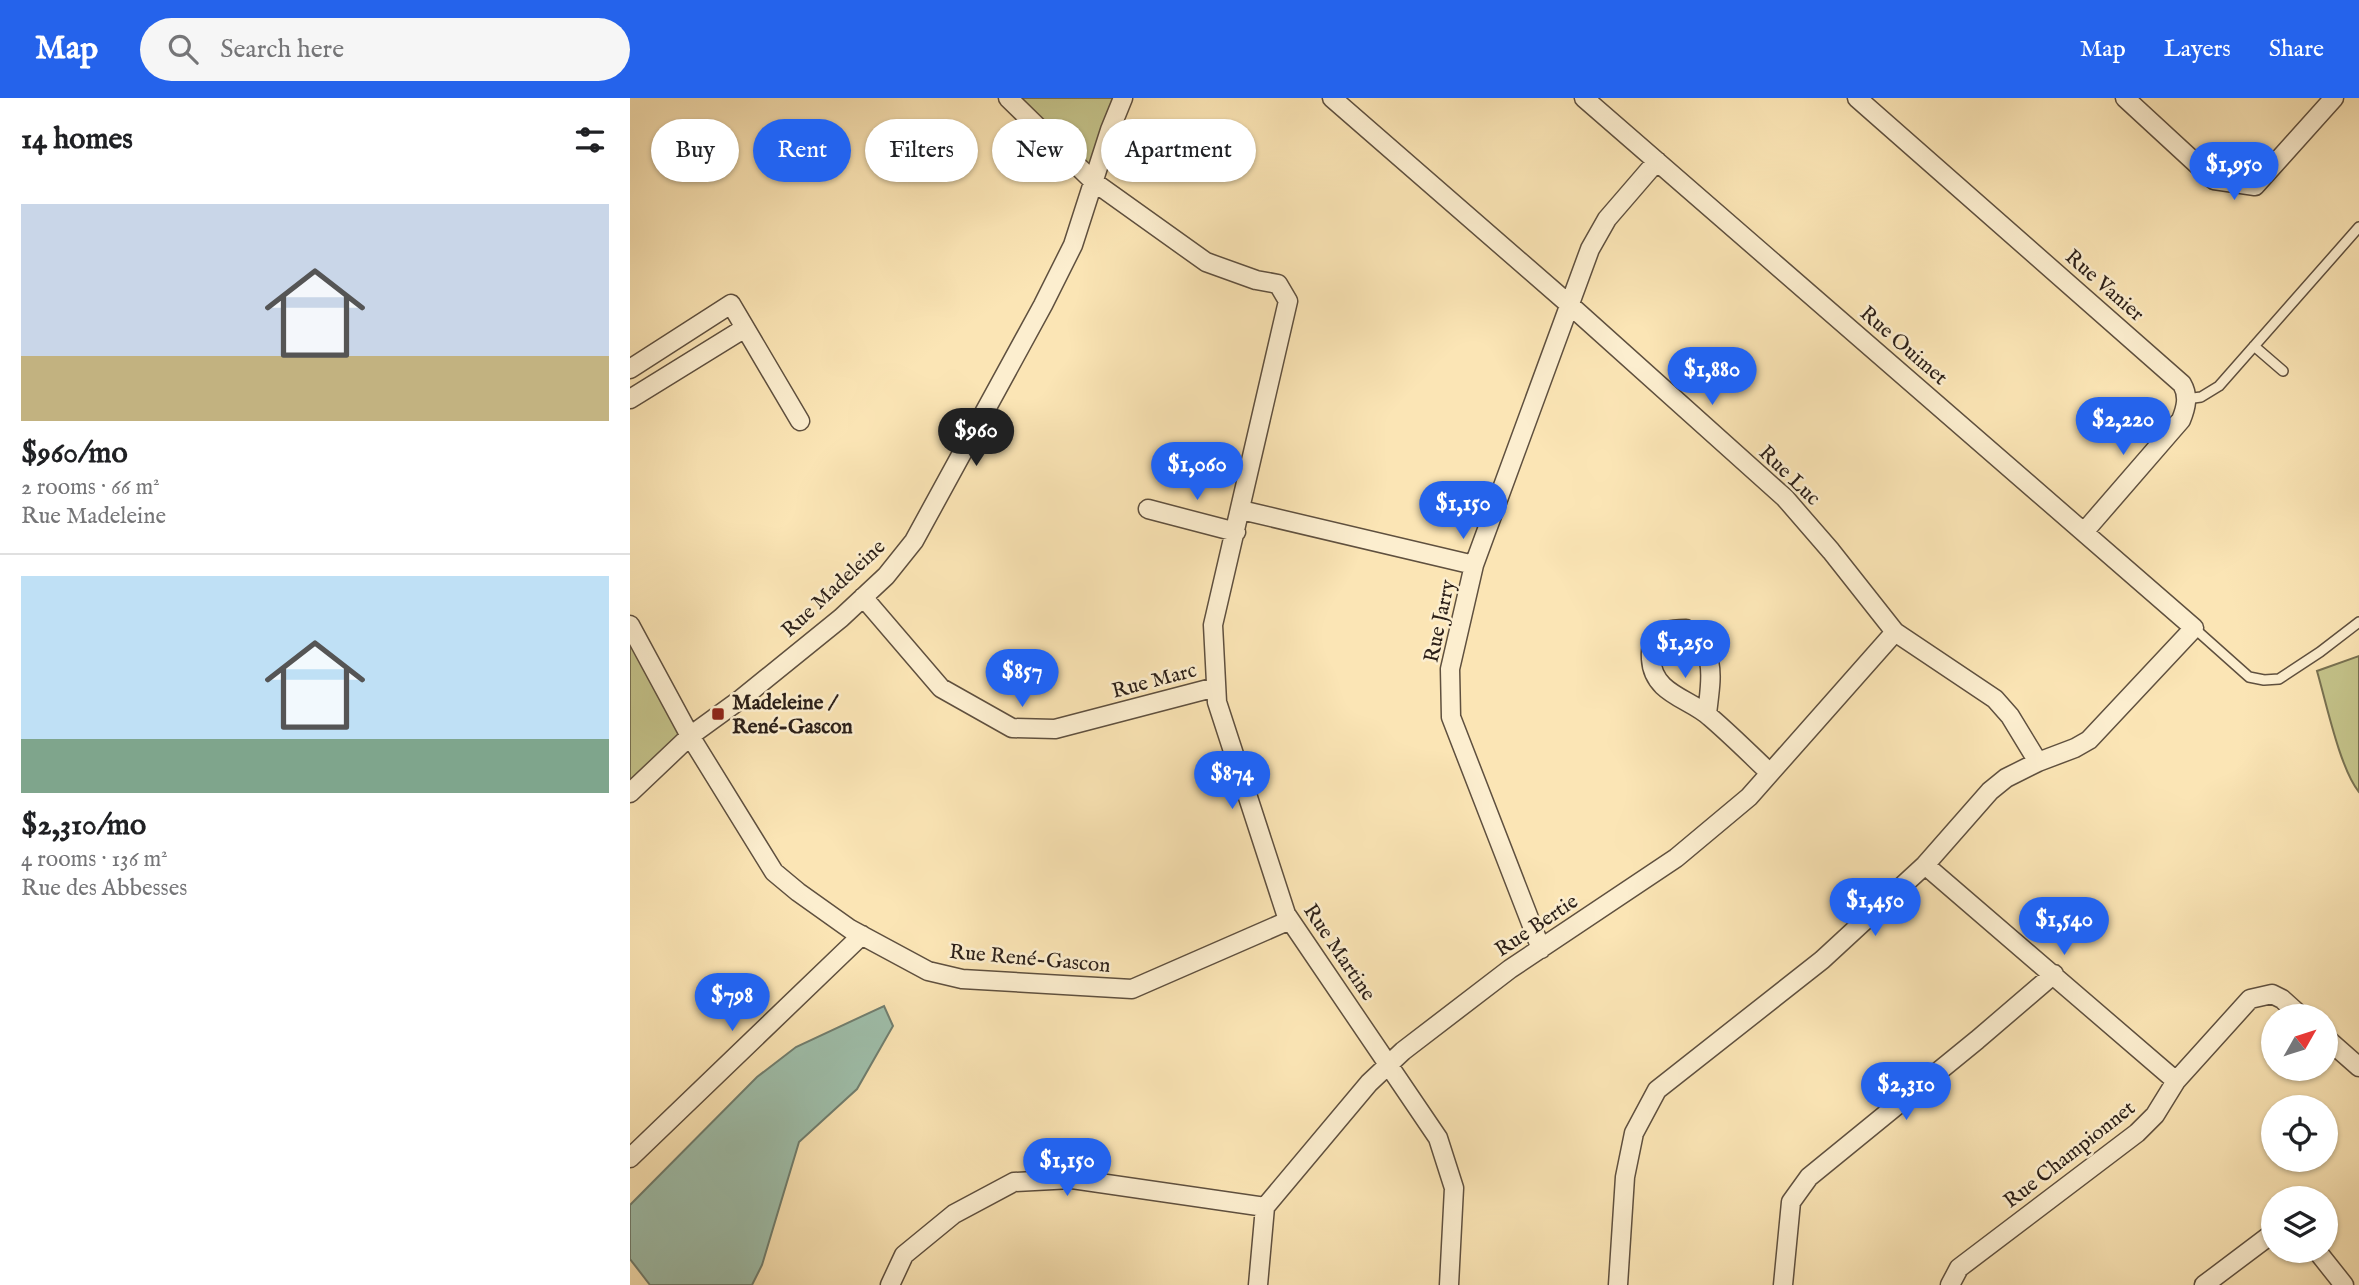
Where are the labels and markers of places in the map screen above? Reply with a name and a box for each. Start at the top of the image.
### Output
pin: $1,950 [2177,142,2291,202]
pin: $1,880 [1655,348,1769,407]
pin: $2,220 [2066,398,2180,457]
pin: $960 [935,408,1017,468]
pin: $1,060 [1140,442,1254,502]
pin: $1,150 [1406,482,1520,541]
pin: $1,250 [1628,620,1742,680]
pin: $857 [981,650,1063,709]
place label: Madeleine / René-Gascon [732,690,853,741]
marker: Madeleine / René-Gascon [710,706,726,722]
pin: $874 [1191,752,1273,811]
pin: $1,450 [1818,878,1932,938]
pin: $1,540 [2007,898,2121,957]
pin: $798 [691,974,773,1033]
pin: $2,310 [1849,1062,1963,1122]
pin: $1,150 [1010,1138,1124,1198]

